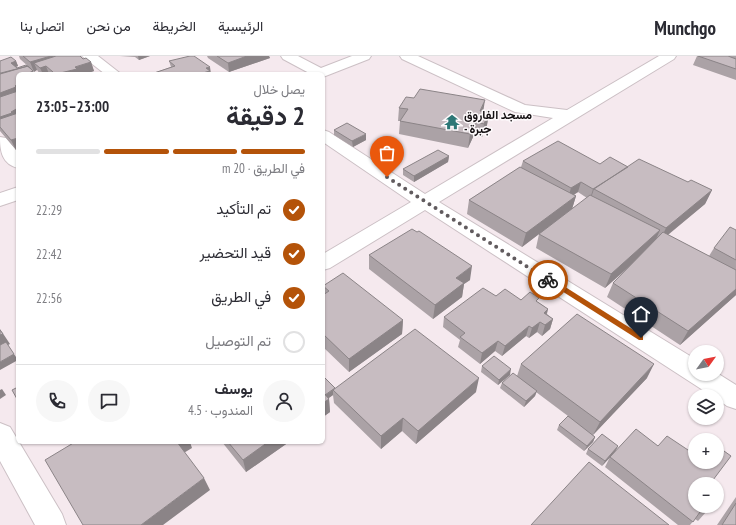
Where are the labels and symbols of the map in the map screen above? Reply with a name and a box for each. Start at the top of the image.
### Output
place label: مسجد الفاروق - جبرة [464,107,533,137]
temple icon: مسجد الفاروق - جبرة [443,113,461,131]
pin [370,136,404,177]
courier [528,260,568,300]
pin [624,297,658,338]
north arrow [688,345,724,381]

